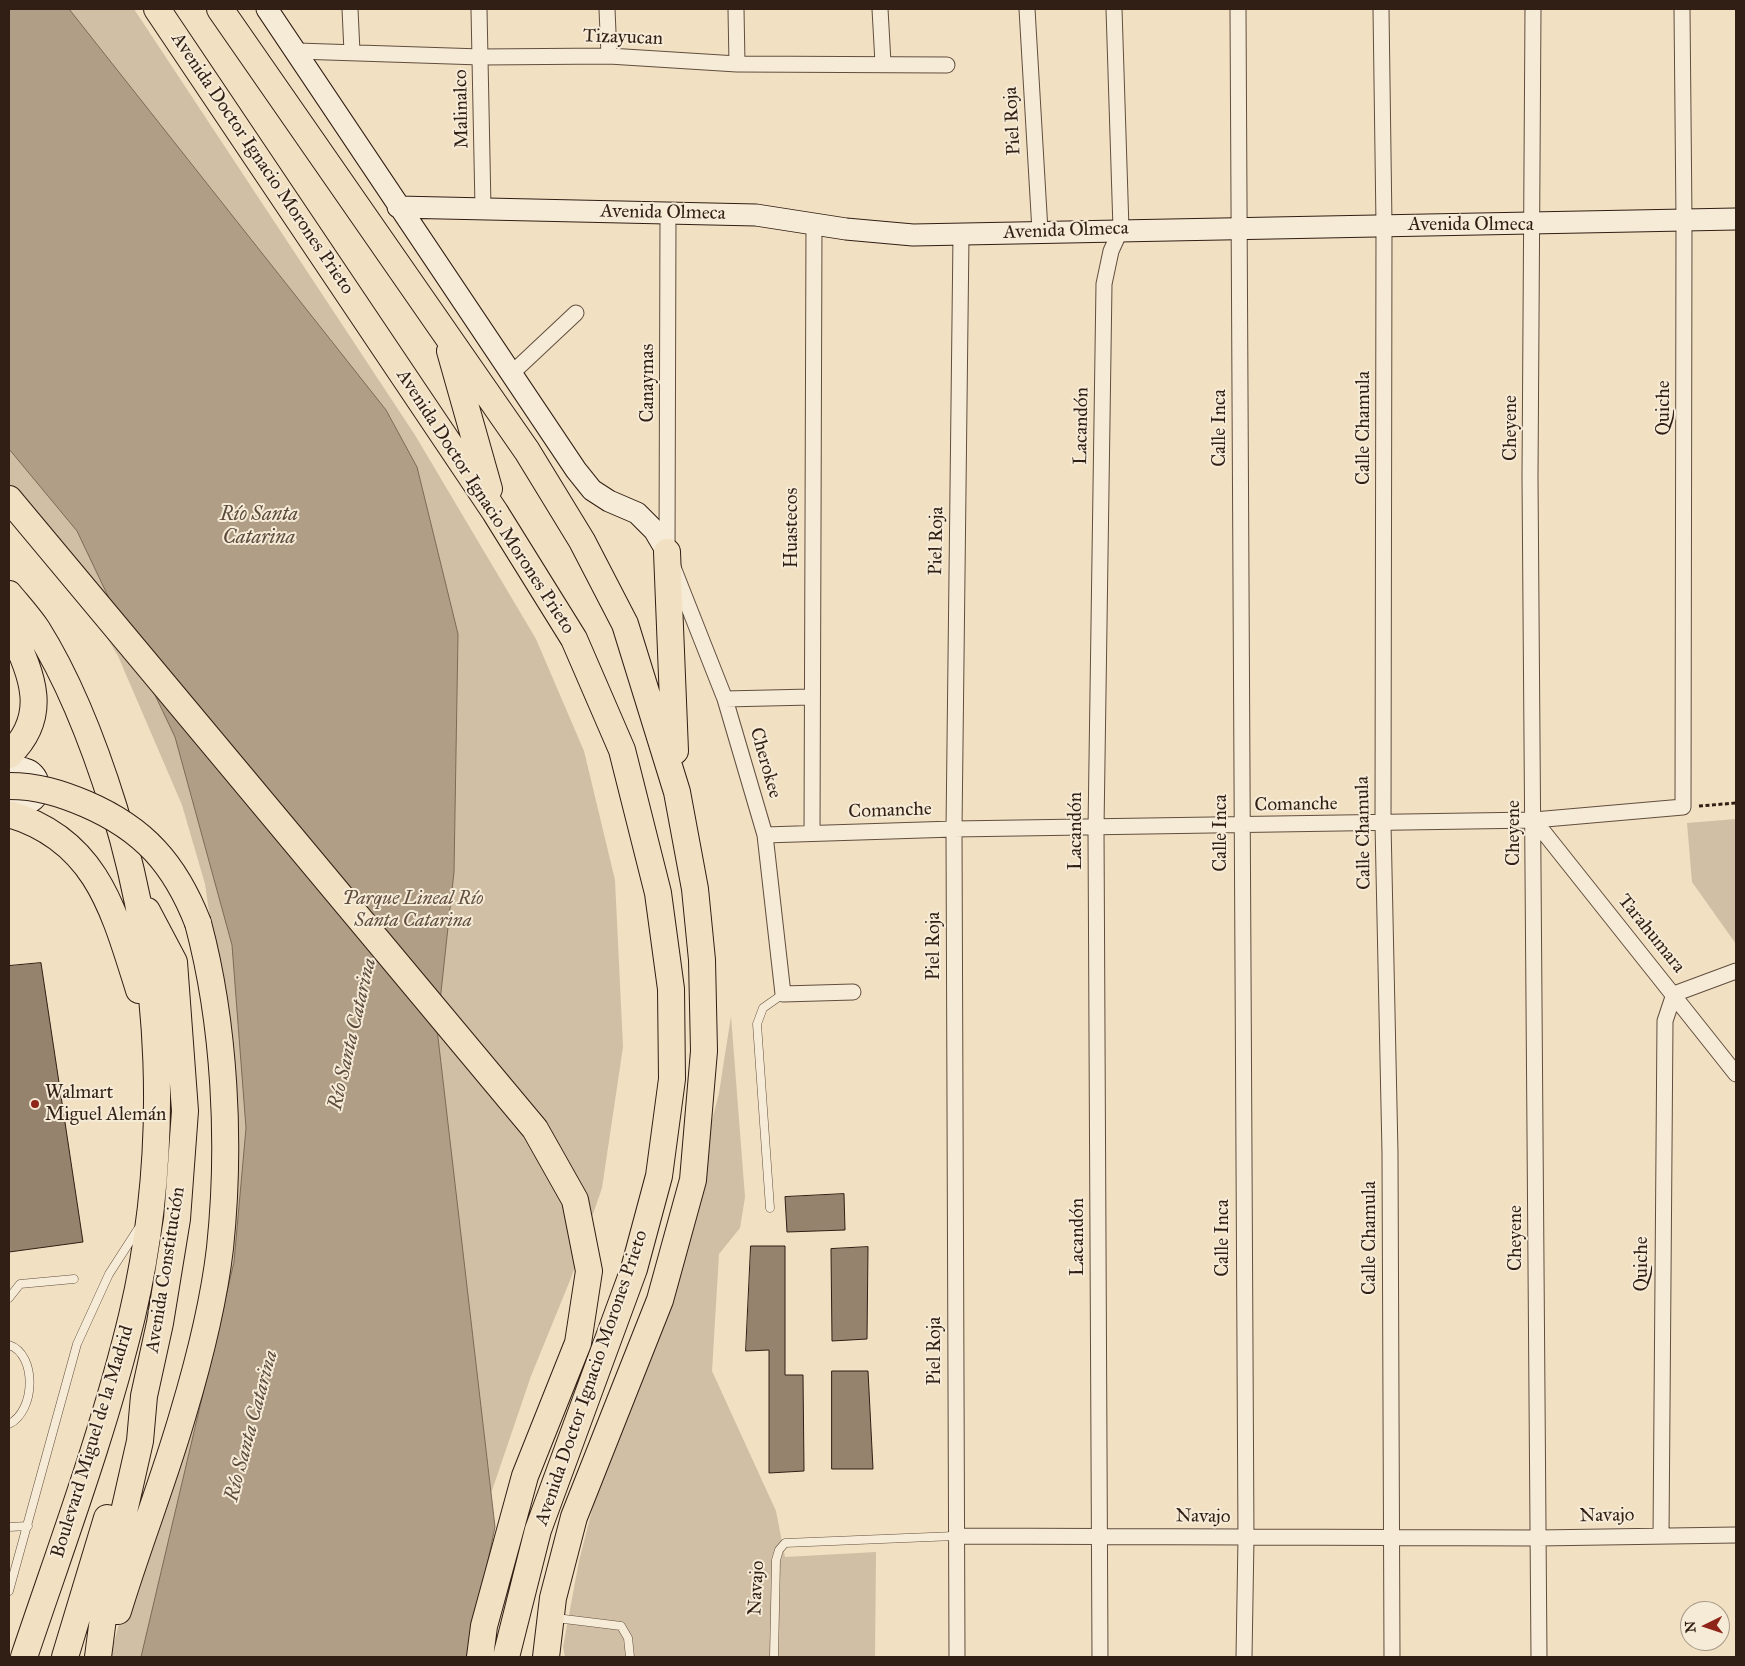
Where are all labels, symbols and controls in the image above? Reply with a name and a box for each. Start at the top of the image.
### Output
street label: Tizayucan [583,25,663,51]
street label: Avenida Doctor Ignacio Morones Prieto [166,29,358,299]
street label: Malinalco [450,69,474,149]
street label: Piel Roja [1000,86,1026,156]
street label: Avenida Olmeca [600,201,726,225]
street label: Avenida Olmeca [1408,214,1534,236]
street label: Avenida Olmeca [1003,217,1129,245]
street label: Canaymas [637,344,659,422]
street label: Avenida Doctor Ignacio Morones Prieto [391,366,579,638]
street label: Calle Chamula [1353,371,1375,485]
street label: Quiche [1653,380,1675,436]
street label: Lacandón [1070,387,1094,465]
street label: Calle Inca [1209,389,1231,467]
street label: Cheyene [1500,395,1522,461]
street label: Huastecos [781,488,803,568]
water label: Río Santa Catarina [220,503,298,550]
street label: Piel Roja [925,506,949,576]
street label: Cherokee [744,725,786,801]
street label: Calle Chamula [1352,776,1376,890]
street label: Lacandón [1065,792,1087,870]
street label: Comanche [1254,793,1338,817]
street label: Calle Inca [1210,794,1232,872]
street label: Comanche [848,798,932,824]
street label: Cheyene [1503,800,1525,866]
park label: Parque Lineal Río Santa Catarina [343,888,483,932]
street label: Tarahumara [1612,890,1690,978]
street label: Piel Roja [923,912,945,980]
water label: Río Santa Catarina [324,956,382,1112]
place label: Walmart Miguel Alemán [45,1082,166,1126]
marker: Walmart Miguel Alemán [29,1098,41,1110]
street label: Calle Chamula [1359,1181,1381,1295]
street label: Avenida Constitución [142,1185,190,1355]
street label: Lacandón [1067,1198,1089,1276]
street label: Calle Inca [1212,1199,1234,1277]
street label: Cheyene [1505,1205,1527,1271]
street label: Avenida Doctor Ignacio Morones Prieto [531,1227,653,1529]
street label: Quiche [1631,1236,1653,1292]
street label: Piel Roja [924,1317,946,1385]
street label: Boulevard Miguel de la Madrid [47,1323,139,1561]
water label: Río Santa Catarina [220,1348,284,1504]
street label: Navajo [1579,1504,1635,1528]
street label: Navajo [1175,1505,1231,1529]
street label: Navajo [744,1560,770,1616]
north arrow [1680,1601,1730,1651]
text: N [1682,1620,1699,1634]

